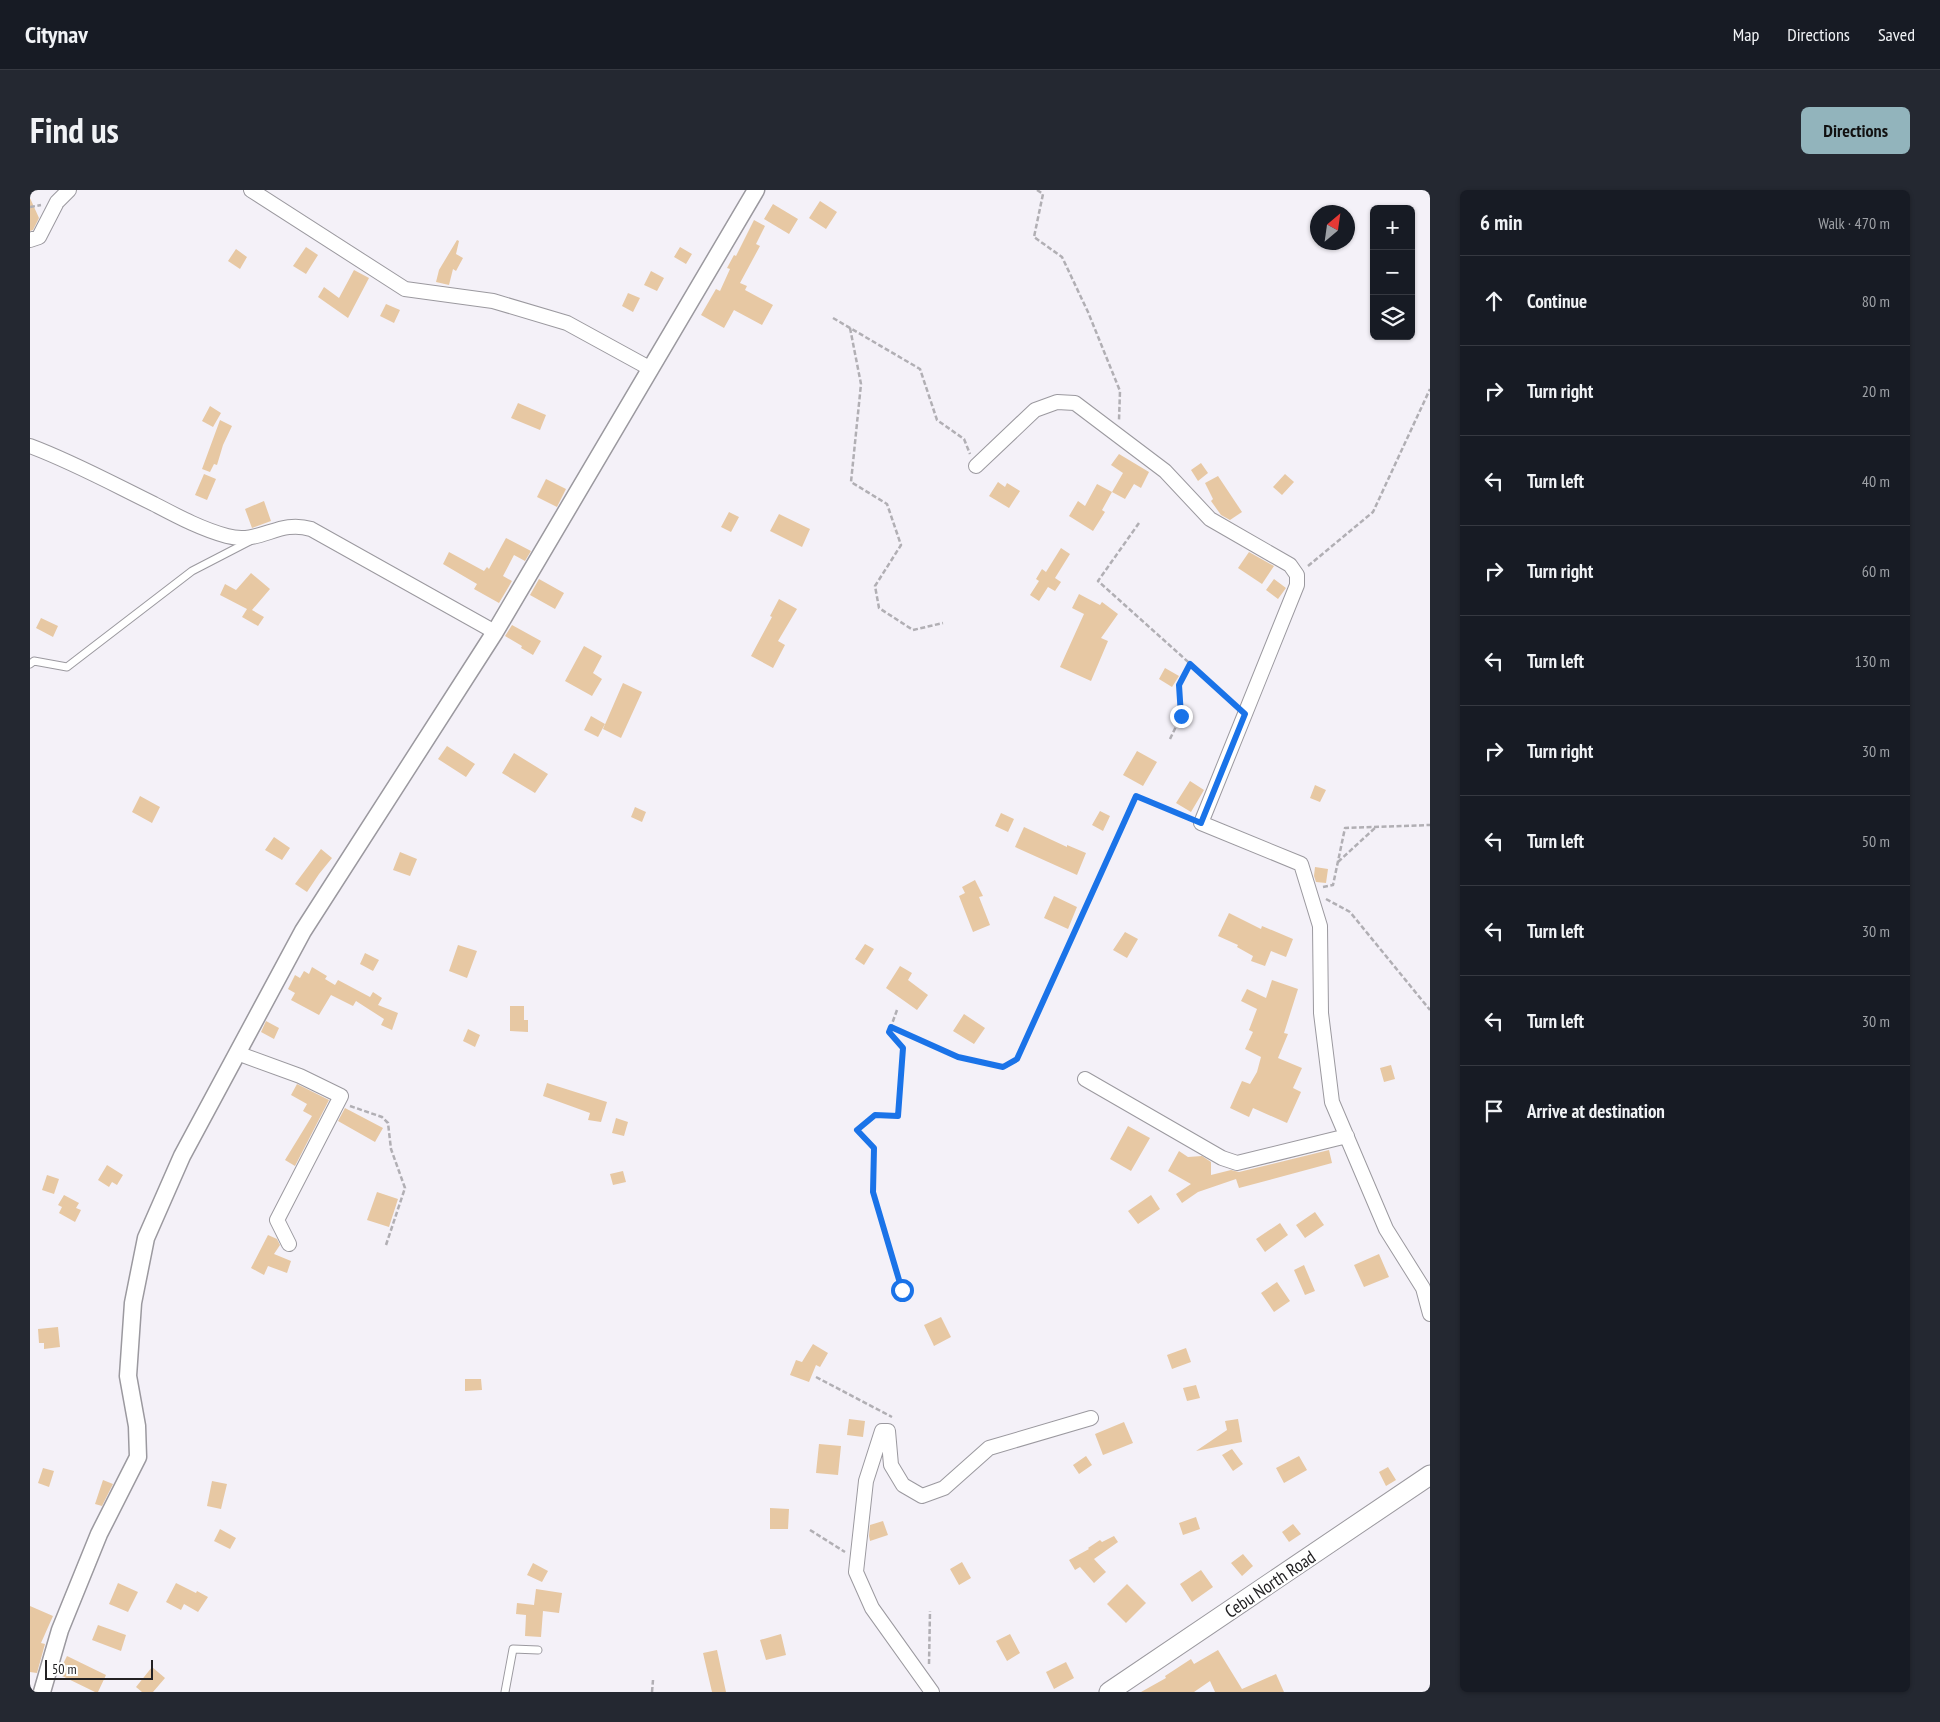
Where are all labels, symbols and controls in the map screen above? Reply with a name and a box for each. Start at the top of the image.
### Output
text: Citynav [25,19,88,50]
text: Map [1733,23,1759,46]
text: Directions [1787,23,1850,46]
text: Saved [1878,23,1915,46]
text: Find us [30,107,119,153]
button: Directions [1801,107,1910,154]
north arrow [1310,205,1355,250]
map controls [1370,205,1415,340]
button: + [1370,205,1415,250]
text: 6 min [1480,209,1522,236]
text: Walk · 470 m [1818,213,1890,233]
button: − [1370,250,1415,295]
icon: ahead [1480,287,1508,315]
text: Continue [1527,289,1587,313]
text: 80 m [1862,291,1890,311]
button: layers [1370,295,1415,340]
icon: right [1480,377,1508,405]
text: Turn right [1527,379,1593,403]
text: 20 m [1862,381,1890,401]
icon: left [1480,467,1508,495]
text: Turn left [1527,469,1584,493]
text: 40 m [1862,471,1890,491]
icon: right [1480,557,1508,585]
text: Turn right [1527,559,1593,583]
text: 60 m [1862,561,1890,581]
icon: left [1480,647,1508,675]
text: Turn left [1527,649,1584,673]
text: 130 m [1855,651,1890,671]
route end [1170,705,1193,728]
icon: right [1480,737,1508,765]
text: Turn right [1527,739,1593,763]
text: 30 m [1862,741,1890,761]
icon: left [1480,827,1508,855]
text: Turn left [1527,829,1584,853]
text: 50 m [1862,831,1890,851]
icon: left [1480,917,1508,945]
text: Turn left [1527,919,1584,943]
text: 30 m [1862,921,1890,941]
icon: left [1480,1007,1508,1035]
text: Turn left [1527,1009,1584,1033]
text: 30 m [1862,1011,1890,1031]
icon: arrive [1480,1097,1508,1125]
text: Arrive at destination [1527,1099,1665,1123]
route start [891,1279,914,1302]
street label: Cebu North Road [1220,1545,1320,1623]
scale bar [45,1657,152,1680]
text: 50 m [52,1660,77,1678]

